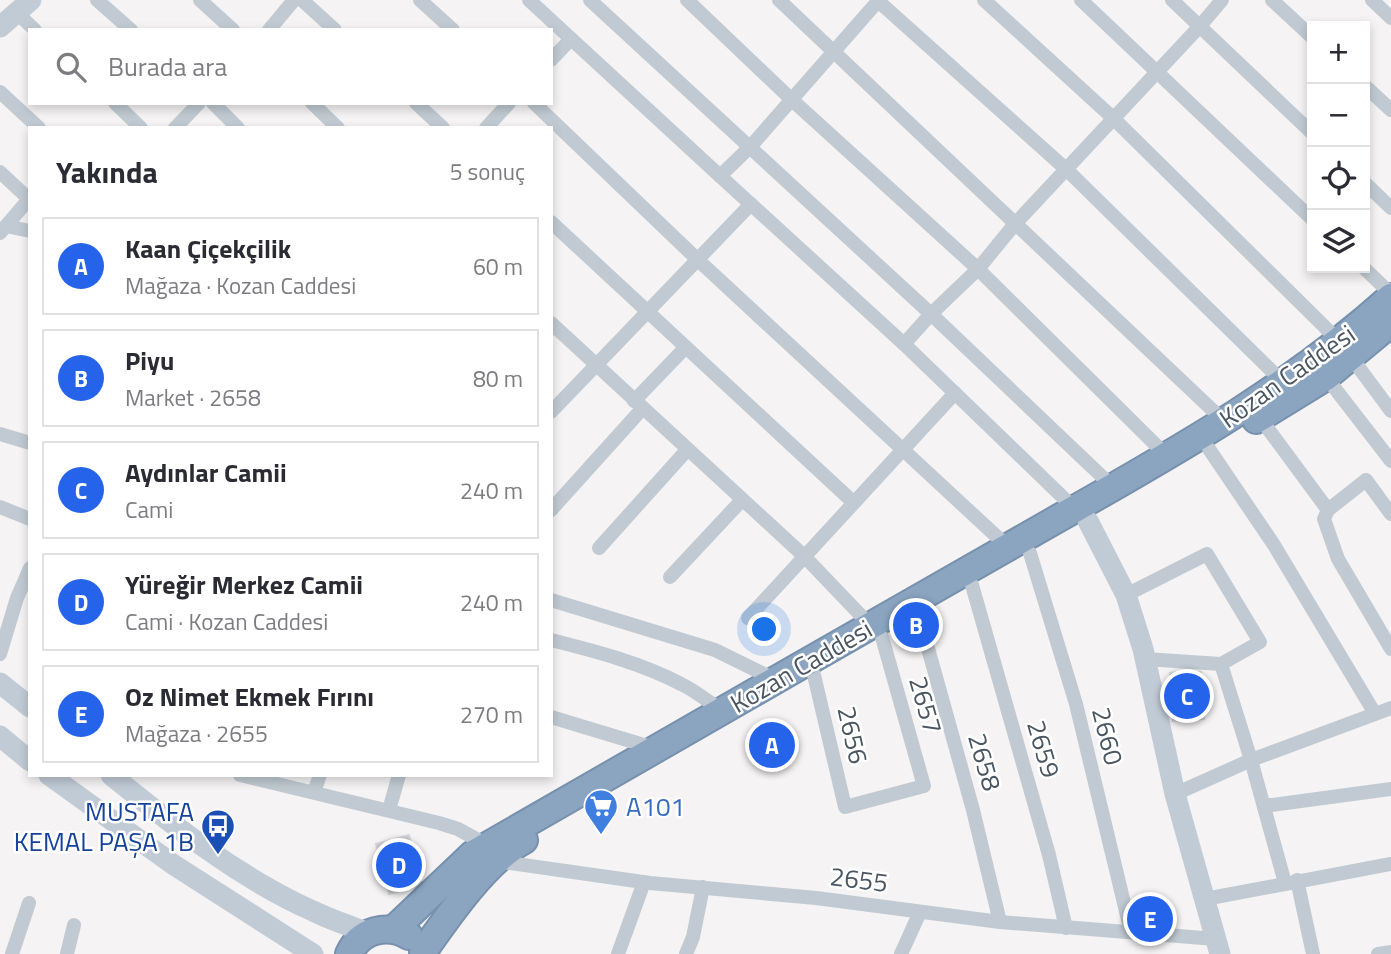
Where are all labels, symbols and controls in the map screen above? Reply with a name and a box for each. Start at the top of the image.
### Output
map controls [1307,21,1370,273]
button: + [1307,21,1370,84]
search box [28,28,553,105]
text: Burada ara [108,47,227,86]
icon: search [52,48,90,86]
button: − [1307,84,1370,147]
button: locate [1307,147,1370,210]
text: Yakında [56,149,158,195]
text: 5 sonuç [450,154,525,189]
button: layers [1307,210,1370,273]
text: Kaan Çiçekçilik [125,229,291,268]
text: A [74,249,88,284]
text: 60 m [473,249,523,284]
text: Mağaza · Kozan Caddesi [125,268,356,303]
street label: Kozan Caddesi [1211,315,1363,437]
text: Piyu [125,341,174,380]
text: B [74,361,88,396]
text: 80 m [473,361,523,396]
text: Market · 2658 [125,380,261,415]
text: Aydınlar Camii [125,453,287,492]
text: C [75,473,87,508]
text: 240 m [460,473,523,508]
text: Cami [125,492,173,527]
text: Yüreğir Merkez Camii [125,565,363,604]
text: D [74,585,88,620]
text: 240 m [460,585,523,620]
pin: B [893,599,939,651]
text: Cami · Kozan Caddesi [125,604,328,639]
street label: Kozan Caddesi [723,610,879,722]
your location [747,612,781,646]
pin: C [1164,670,1210,722]
street label: 2657 [899,672,953,738]
text: Oz Nimet Ekmek Fırını [125,677,374,716]
text: E [75,697,87,732]
text: 270 m [460,697,523,732]
street label: 2656 [827,702,879,768]
street label: 2660 [1082,703,1134,769]
text: Mağaza · 2655 [125,716,268,751]
street label: 2659 [1017,716,1071,782]
pin: A [749,719,795,771]
street label: 2658 [958,729,1012,795]
supermarket icon: A101 [582,787,620,836]
place label: A101 [626,787,685,826]
place label: MUSTAFA KEMAL PAŞA 1B [14,792,194,861]
bus stop icon: MUSTAFA KEMAL PAŞA 1B [199,807,237,856]
pin: D [376,839,422,891]
street label: 2655 [828,856,890,902]
pin: E [1127,893,1173,945]

